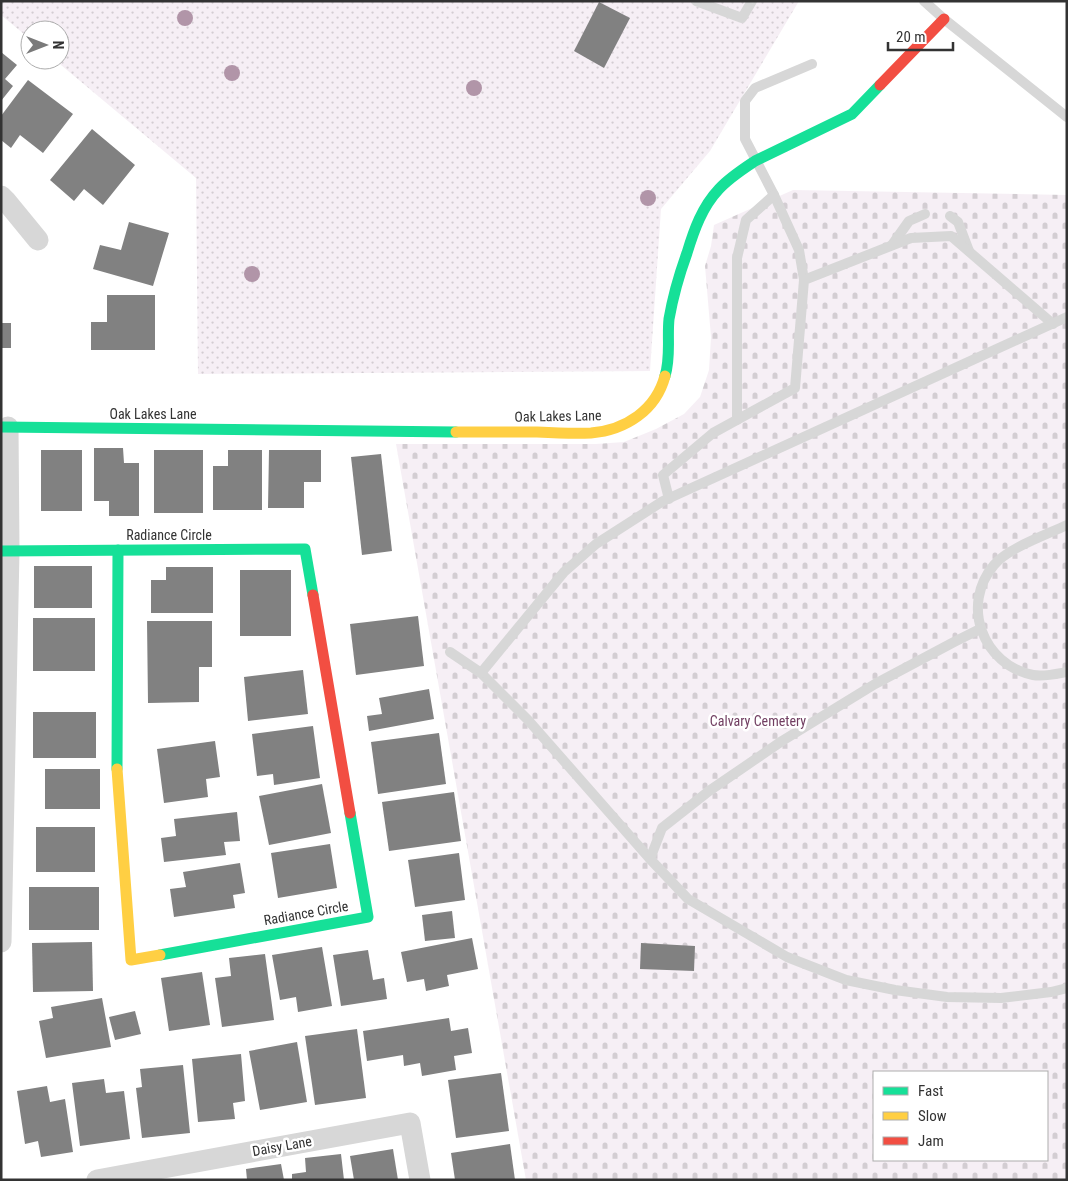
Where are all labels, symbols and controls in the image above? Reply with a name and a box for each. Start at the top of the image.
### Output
north arrow [20,20,70,70]
scale bar [888,20,953,52]
text: 20 m [896,28,926,46]
text: N [50,41,66,49]
street label: Oak Lakes Lane [109,406,197,422]
street label: Oak Lakes Lane [514,407,602,425]
street label: Radiance Circle [126,527,212,543]
park label: Calvary Cemetery [710,713,806,729]
street label: Radiance Circle [262,898,350,928]
legend [873,1071,1048,1161]
text: Fast [918,1082,943,1100]
text: Slow [918,1107,947,1125]
text: Jam [918,1132,944,1150]
street label: Daisy Lane [251,1133,313,1159]

